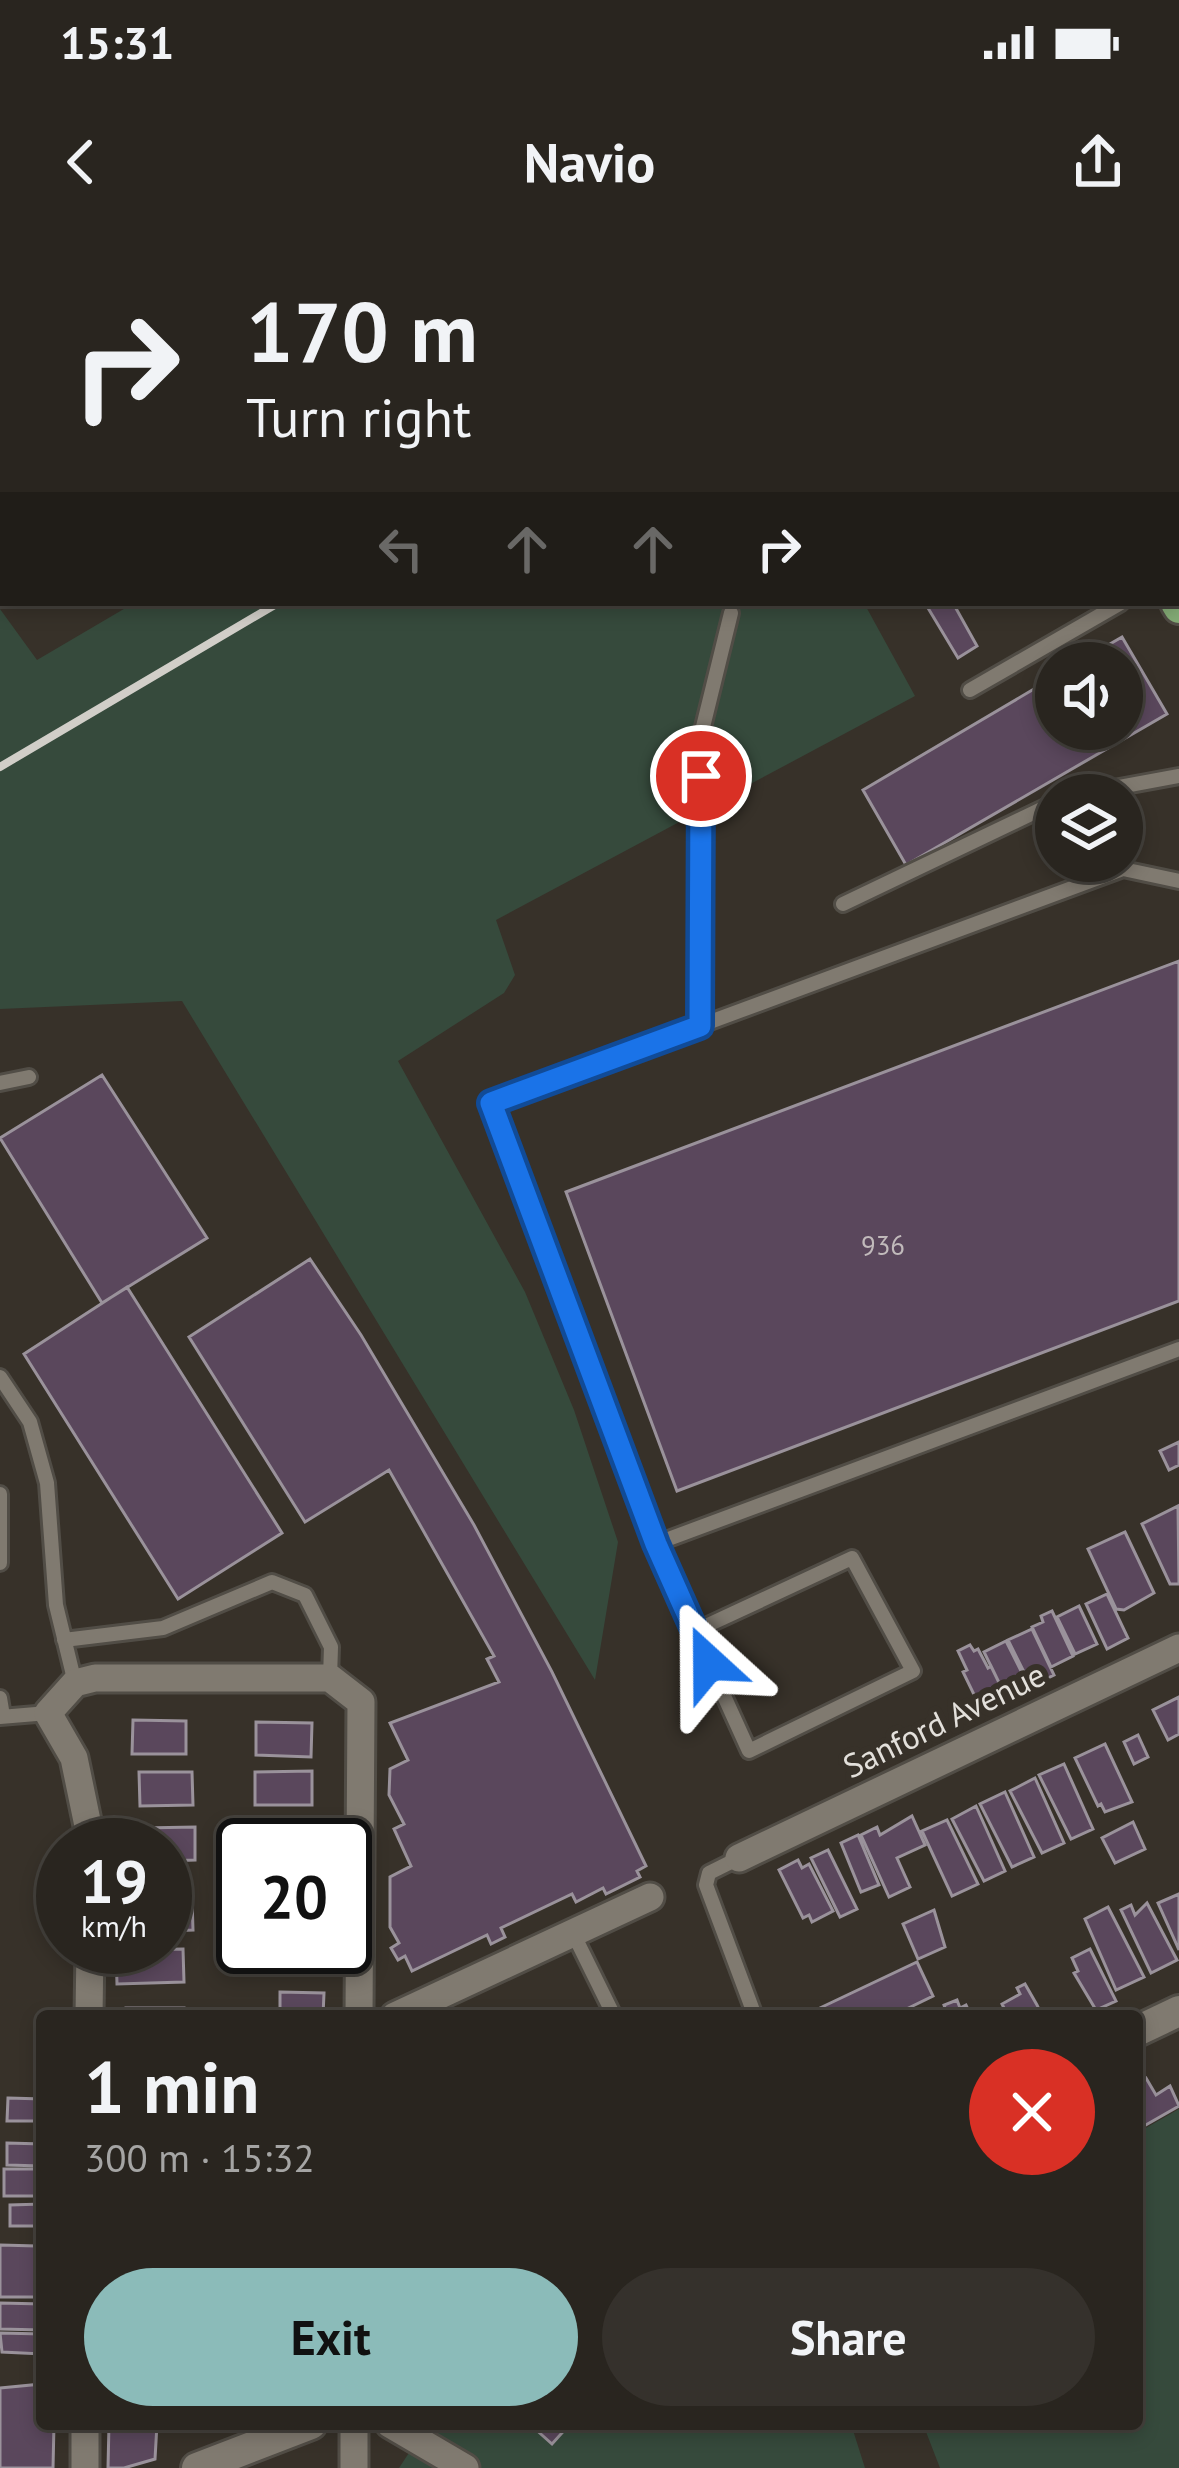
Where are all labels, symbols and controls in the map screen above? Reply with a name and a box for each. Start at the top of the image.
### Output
text: 15:31 [60,13,174,71]
text: Navio [524,127,655,197]
icon: back [48,129,114,195]
icon: share [1065,129,1131,195]
text: 170 m [246,276,478,385]
icon: right [48,288,204,444]
text: Turn right [246,382,471,452]
icon: left [368,516,434,582]
icon: ahead [494,516,560,582]
icon: ahead [620,516,686,582]
icon: right [746,516,812,582]
map controls [1035,642,1143,882]
button: sound [1035,642,1143,750]
pin [650,725,752,827]
icon: arrive [668,743,734,809]
button: layers [1035,774,1143,882]
house number: 936 [861,1228,905,1262]
position arrow [646,1600,772,1726]
street label: Sanford Avenue [836,1652,1052,1787]
speed limit sign: 20 [216,1818,372,1974]
text: 19 [80,1842,148,1920]
text: km/h [81,1906,147,1945]
text: 1 min [84,2040,260,2133]
button: close [969,2049,1095,2175]
text: 300 m · 15:32 [84,2132,315,2183]
button: Exit [84,2268,578,2406]
button: Share [602,2268,1095,2406]

